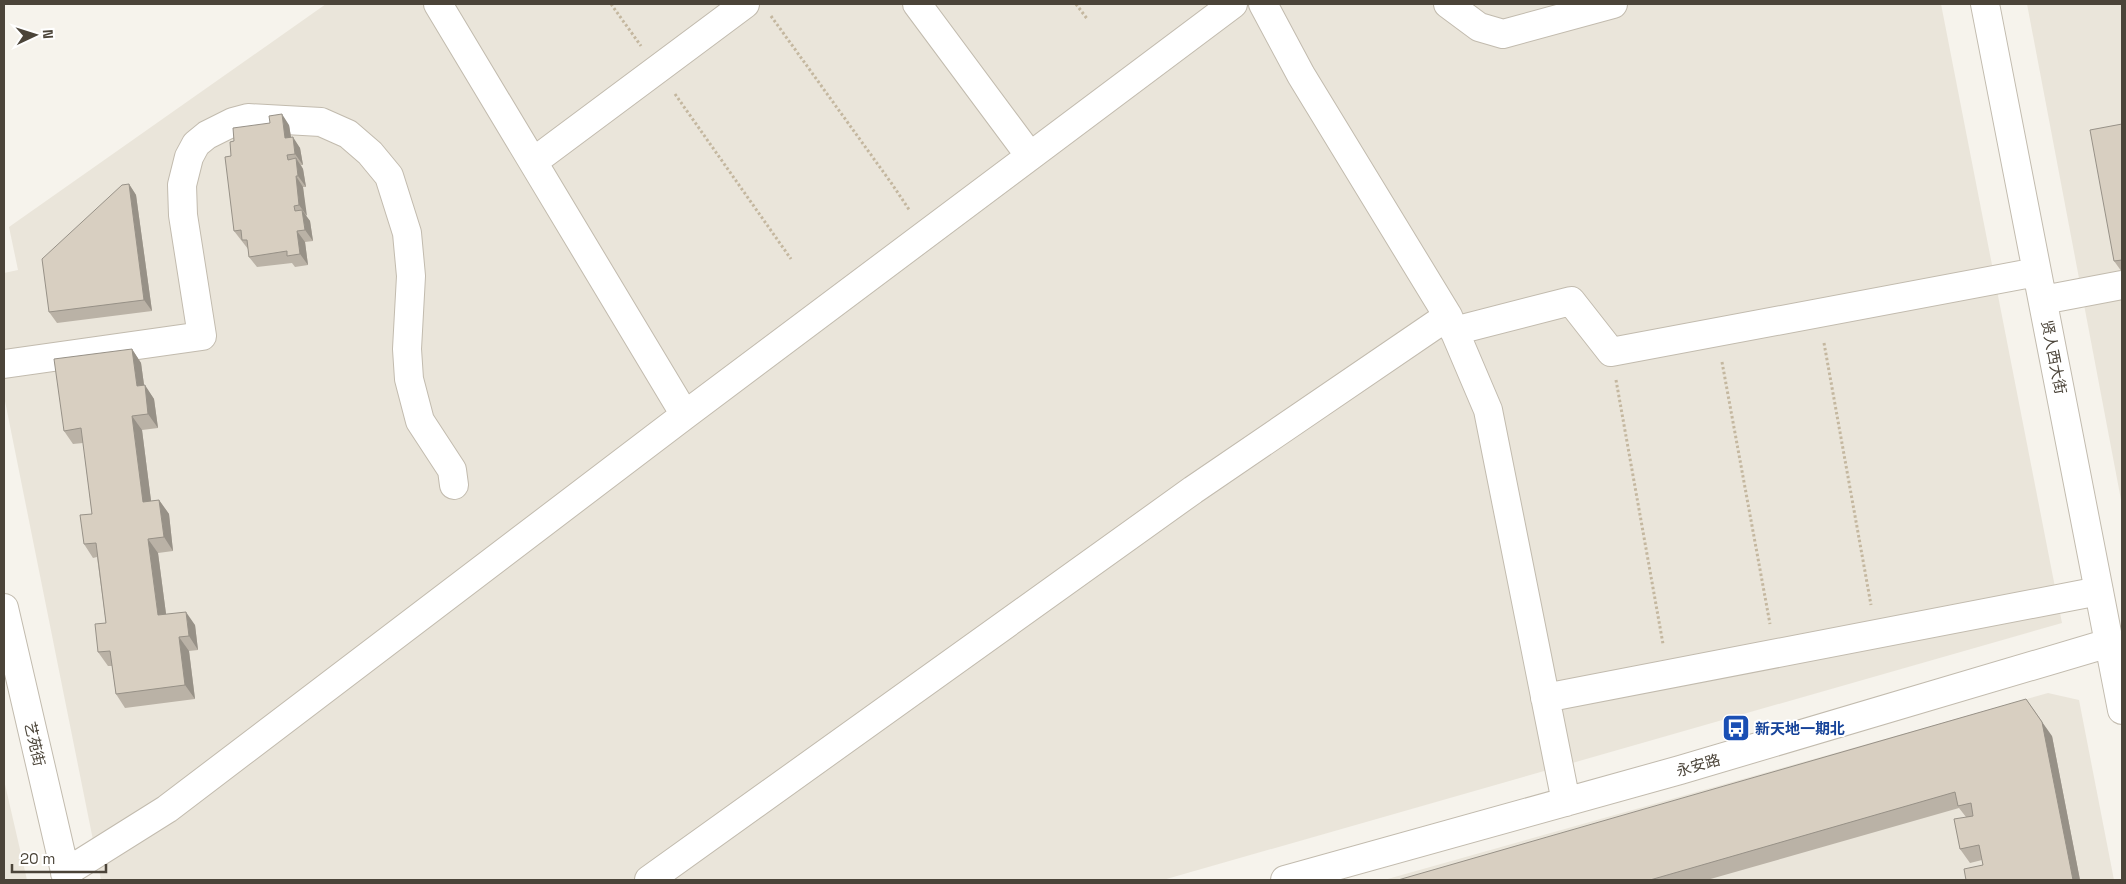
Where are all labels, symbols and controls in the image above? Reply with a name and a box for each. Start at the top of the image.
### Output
north arrow [10,10,60,60]
text: N [39,29,57,39]
street label: 贤人西大街 [2038,318,2070,396]
bus stop icon: 新天地一期北 [1721,713,1751,743]
place label: 新天地一期北 [1755,719,1845,738]
street label: 艺苑街 [21,720,49,768]
street label: 永安路 [1674,750,1722,780]
scale bar [12,842,106,874]
text: 20 m [20,849,55,868]

